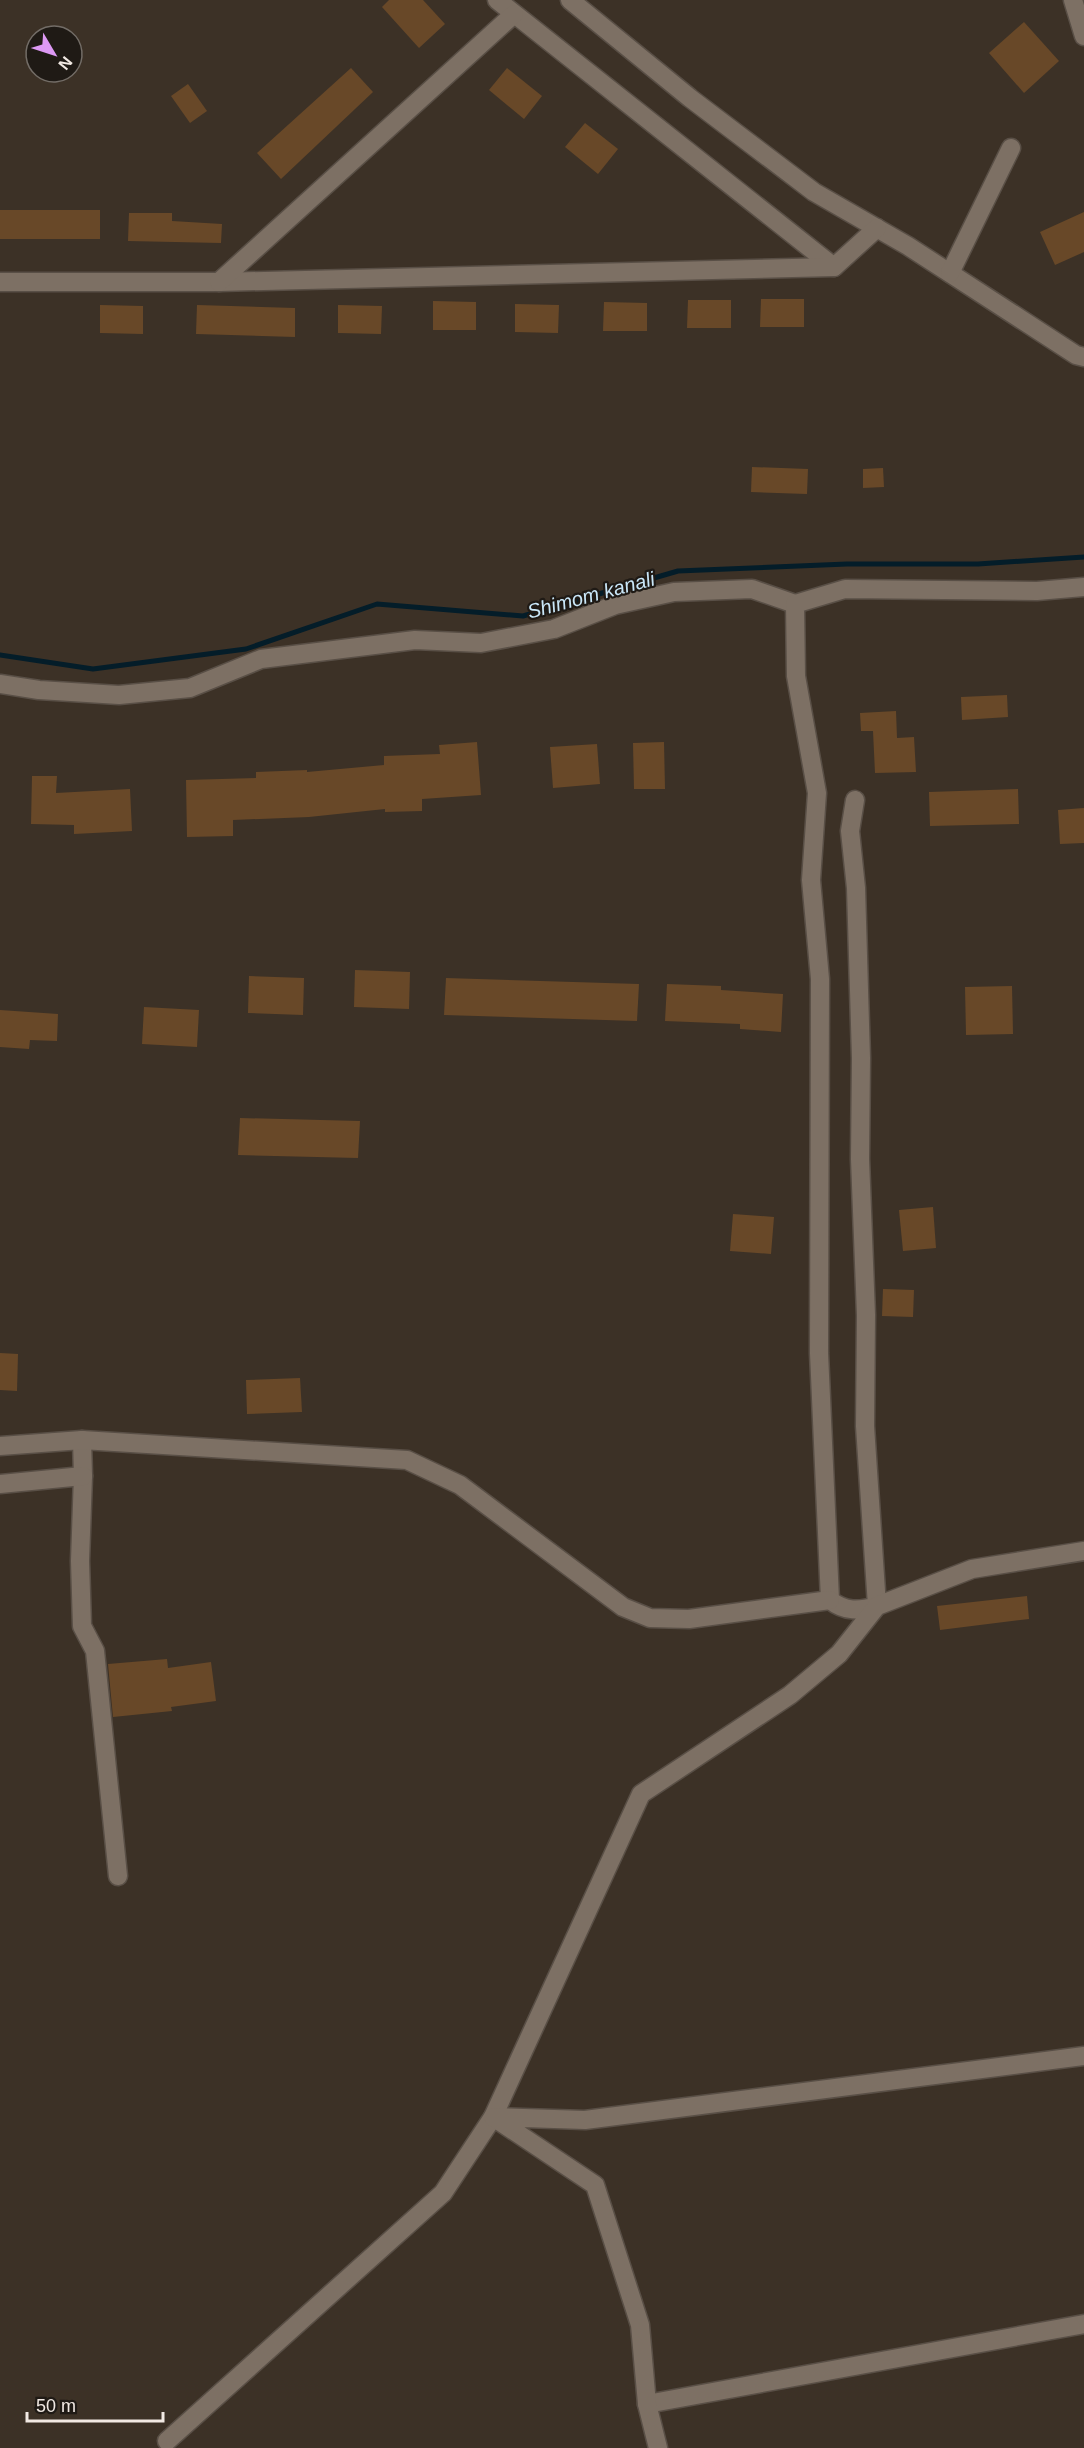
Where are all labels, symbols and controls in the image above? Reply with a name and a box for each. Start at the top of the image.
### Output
north arrow [24,24,84,84]
text: N [55,53,76,73]
water label: Shimom kanali [525,567,658,623]
scale bar [27,2385,164,2423]
text: 50 m [36,2396,76,2416]

